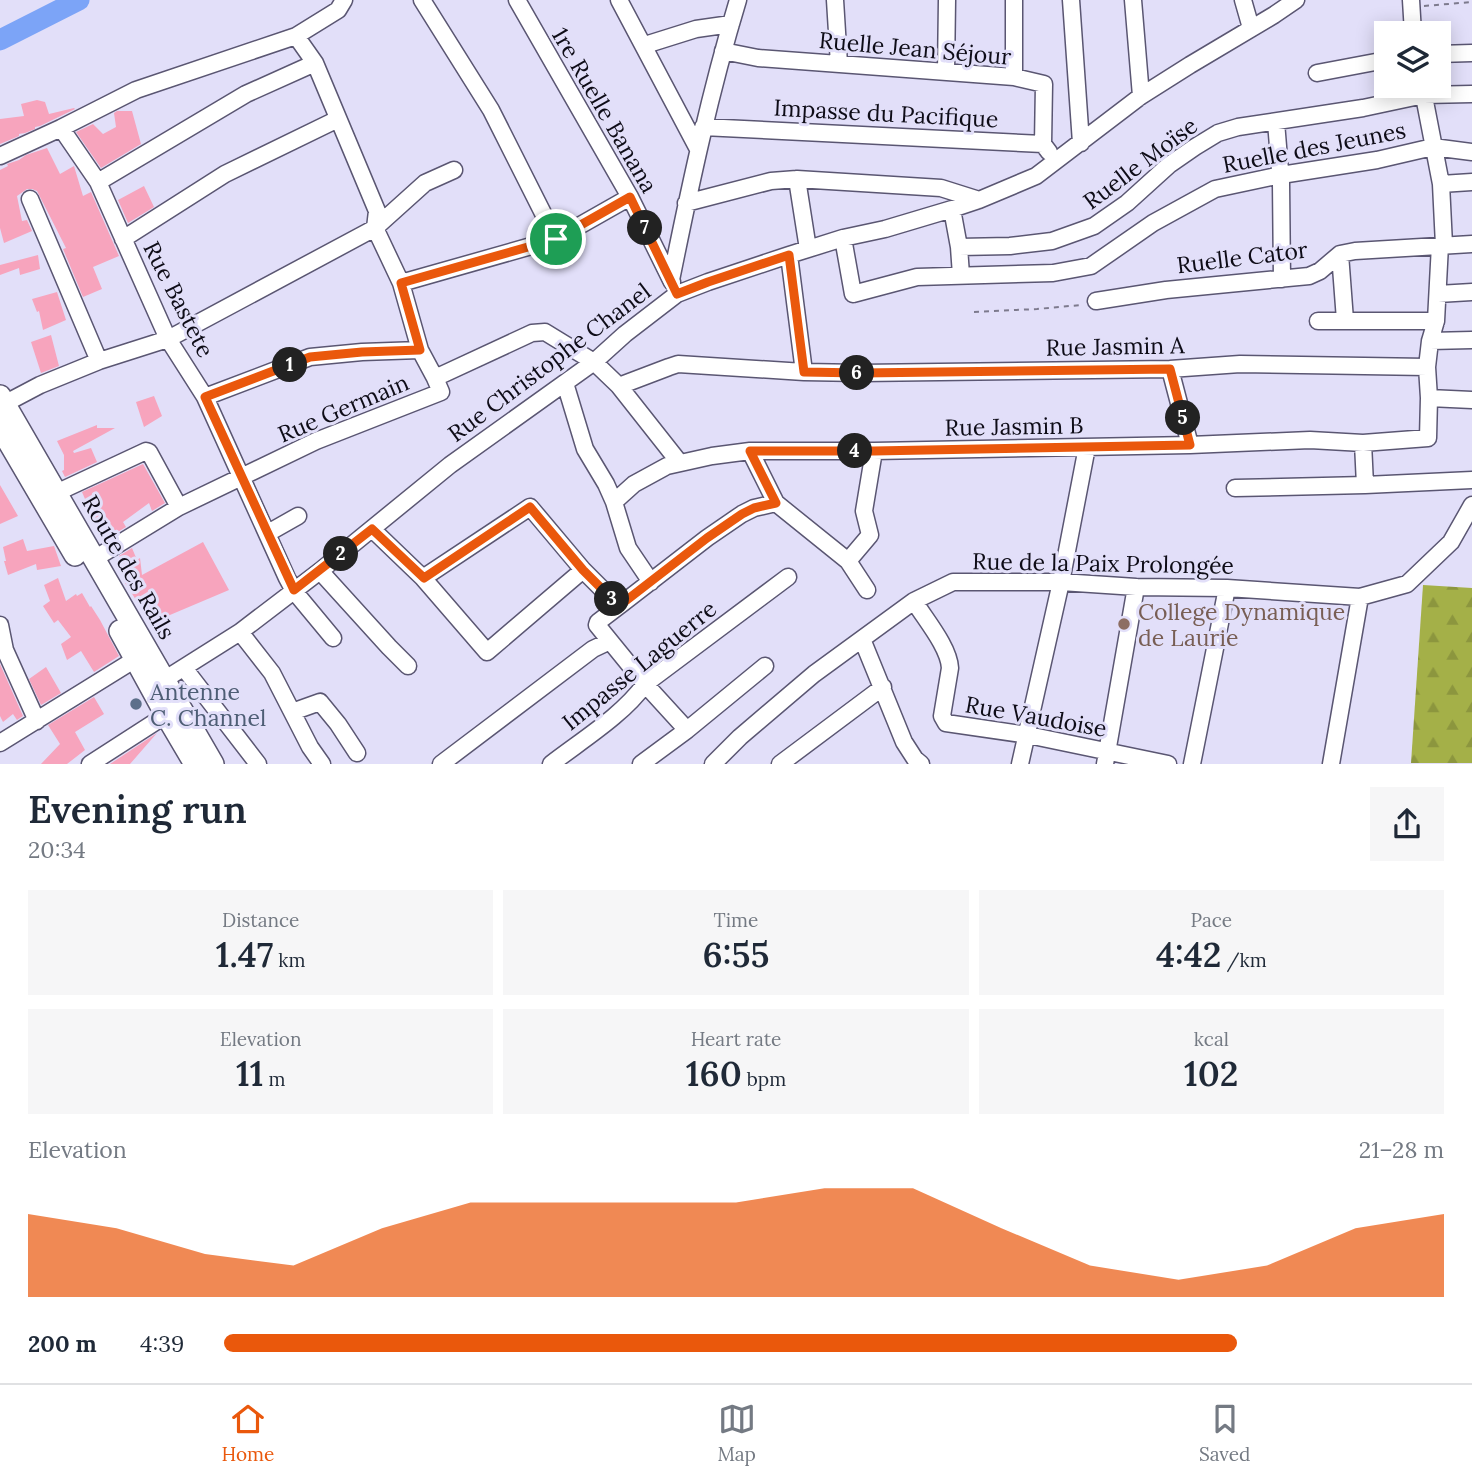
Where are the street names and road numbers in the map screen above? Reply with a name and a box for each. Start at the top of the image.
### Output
street label: 1re Ruelle Banana [546,22,664,198]
street label: Ruelle Jean Séjour [818,25,1012,71]
street label: Impasse du Pacifique [773,93,999,133]
street label: Ruelle Moïse [1077,111,1203,215]
street label: Ruelle des Jeunes [1220,115,1408,179]
street label: Ruelle Cator [1175,235,1309,279]
street label: Rue Bastete [137,236,221,362]
street label: Rue Christophe Chanel [442,276,656,448]
street label: Rue Jasmin A [1045,330,1185,362]
street label: Rue Germain [273,367,413,449]
street label: Rue Jasmin B [944,410,1084,442]
street label: Route des Rails [76,490,182,644]
street label: Rue de la Paix Prolongée [972,546,1234,580]
street label: Impasse Laguerre [556,594,722,736]
street label: Rue Vaudoise [963,689,1109,743]

